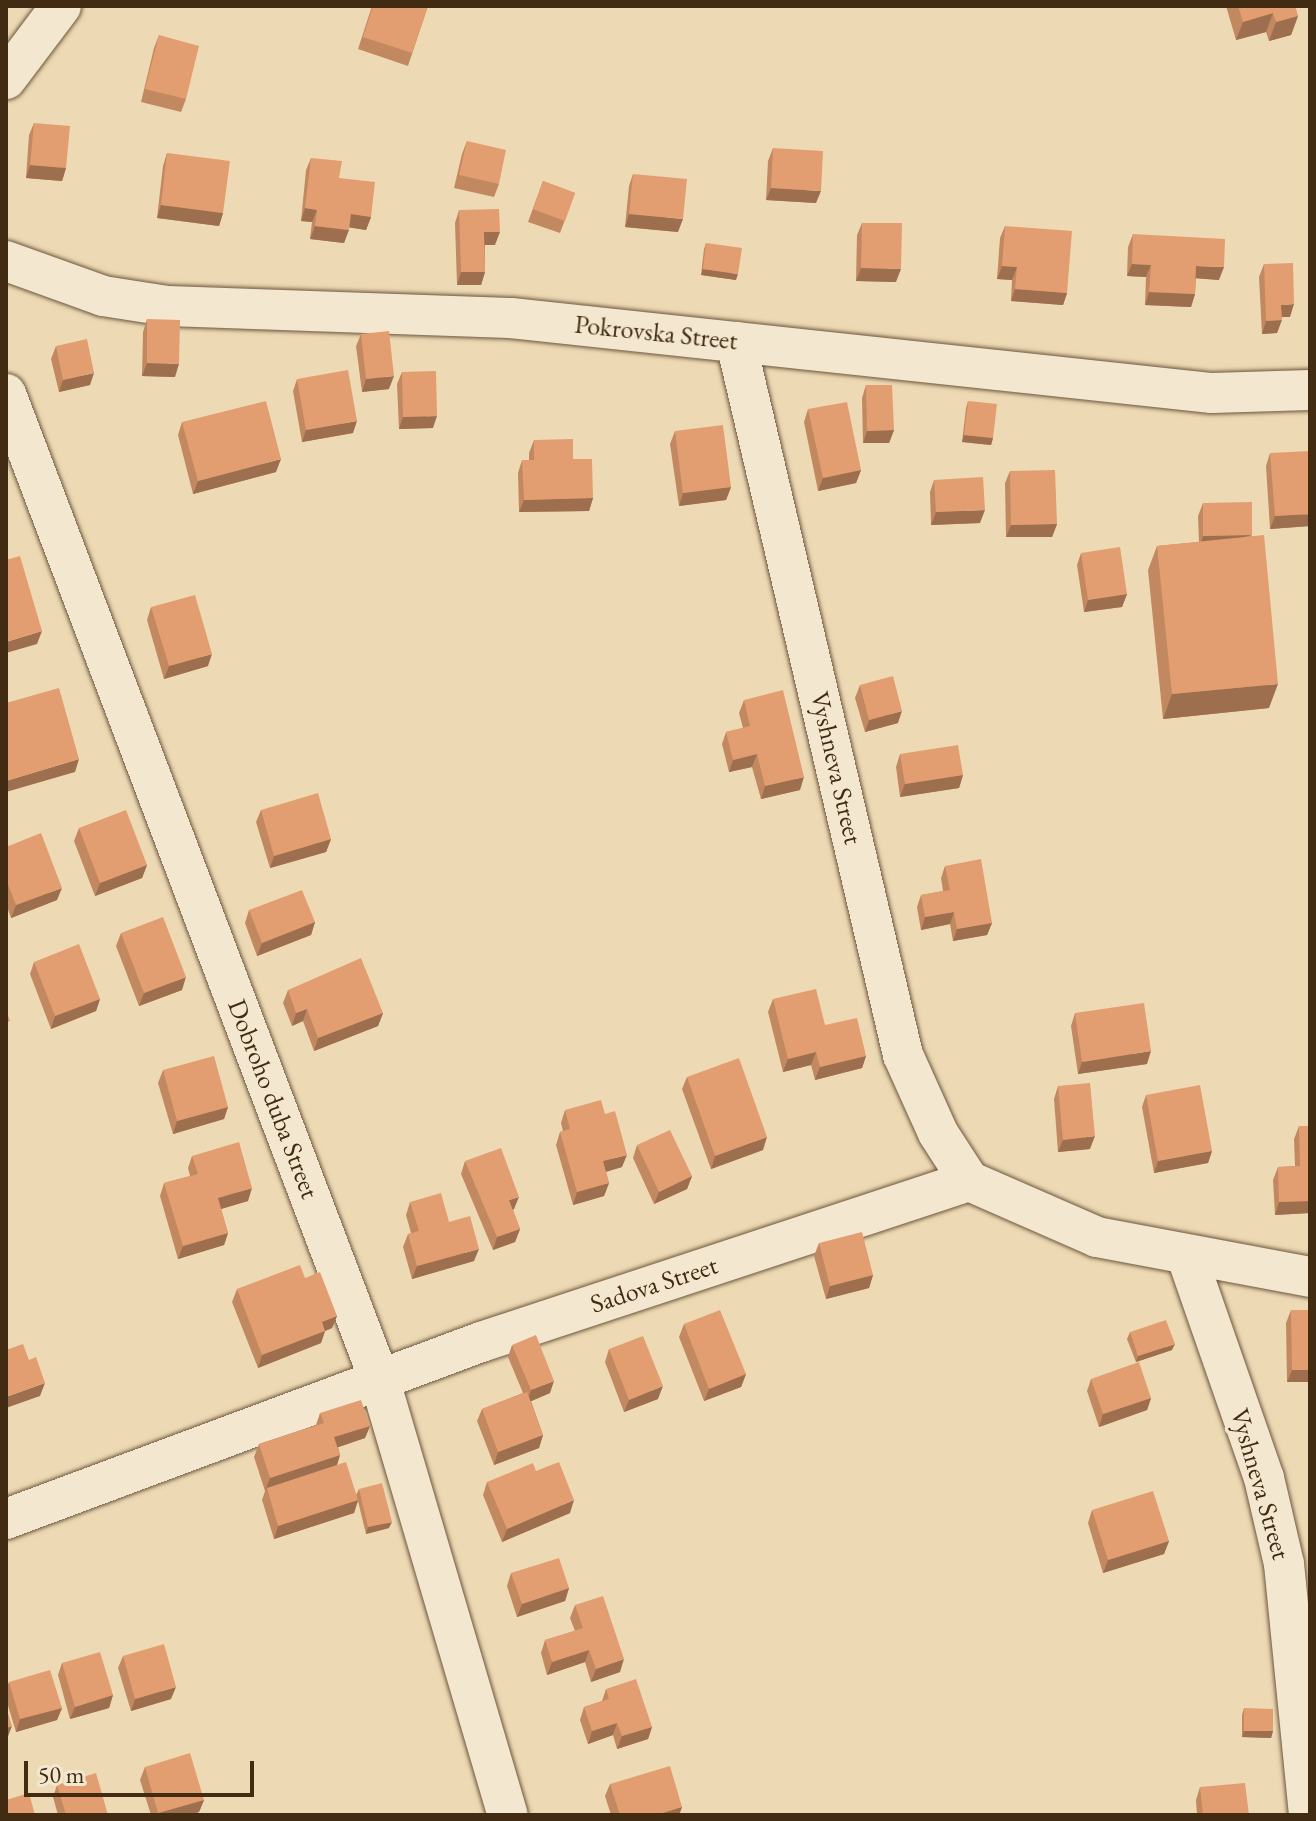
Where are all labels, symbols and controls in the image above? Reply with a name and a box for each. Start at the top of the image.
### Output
street label: Pokrovska Street [573,309,739,357]
street label: Vyshneva Street [803,689,869,847]
street label: Dobroho duba Street [221,995,325,1203]
street label: Sadova Street [587,1250,721,1320]
street label: Vyshneva Street [1224,1405,1296,1563]
scale bar [28,1745,258,1795]
text: 50 m [38,1759,85,1790]

